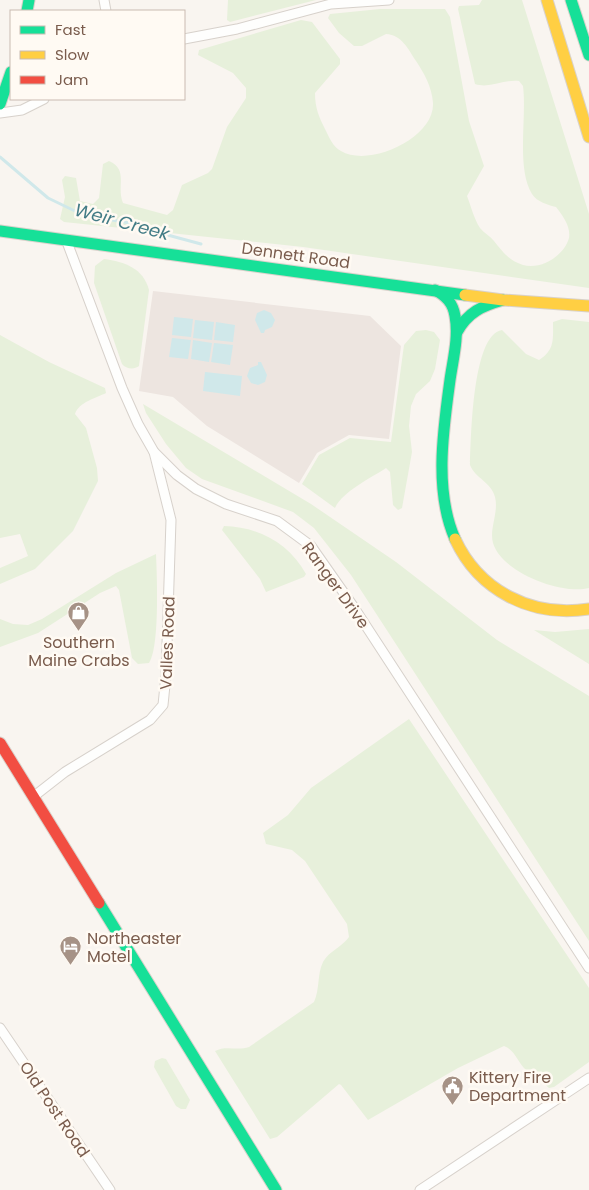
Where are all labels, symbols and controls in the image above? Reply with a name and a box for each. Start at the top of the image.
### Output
legend [10,10,185,100]
text: Fast [55,19,86,40]
text: Slow [55,44,90,65]
text: Jam [55,69,89,90]
water label: Weir Creek [72,197,173,246]
street label: Dennett Road [240,237,352,274]
street label: Ranger Drive [296,537,375,633]
street label: Valles Road [154,596,181,690]
shop icon: Southern Maine Crabs [67,601,91,632]
place label: Southern Maine Crabs [28,631,130,672]
place label: Northeaster Motel [87,927,181,968]
hotel icon: Northeaster Motel [59,935,83,966]
street label: Old Post Road [14,1057,95,1162]
place label: Kittery Fire Department [469,1066,566,1107]
public building icon: Kittery Fire Department [441,1074,465,1105]

